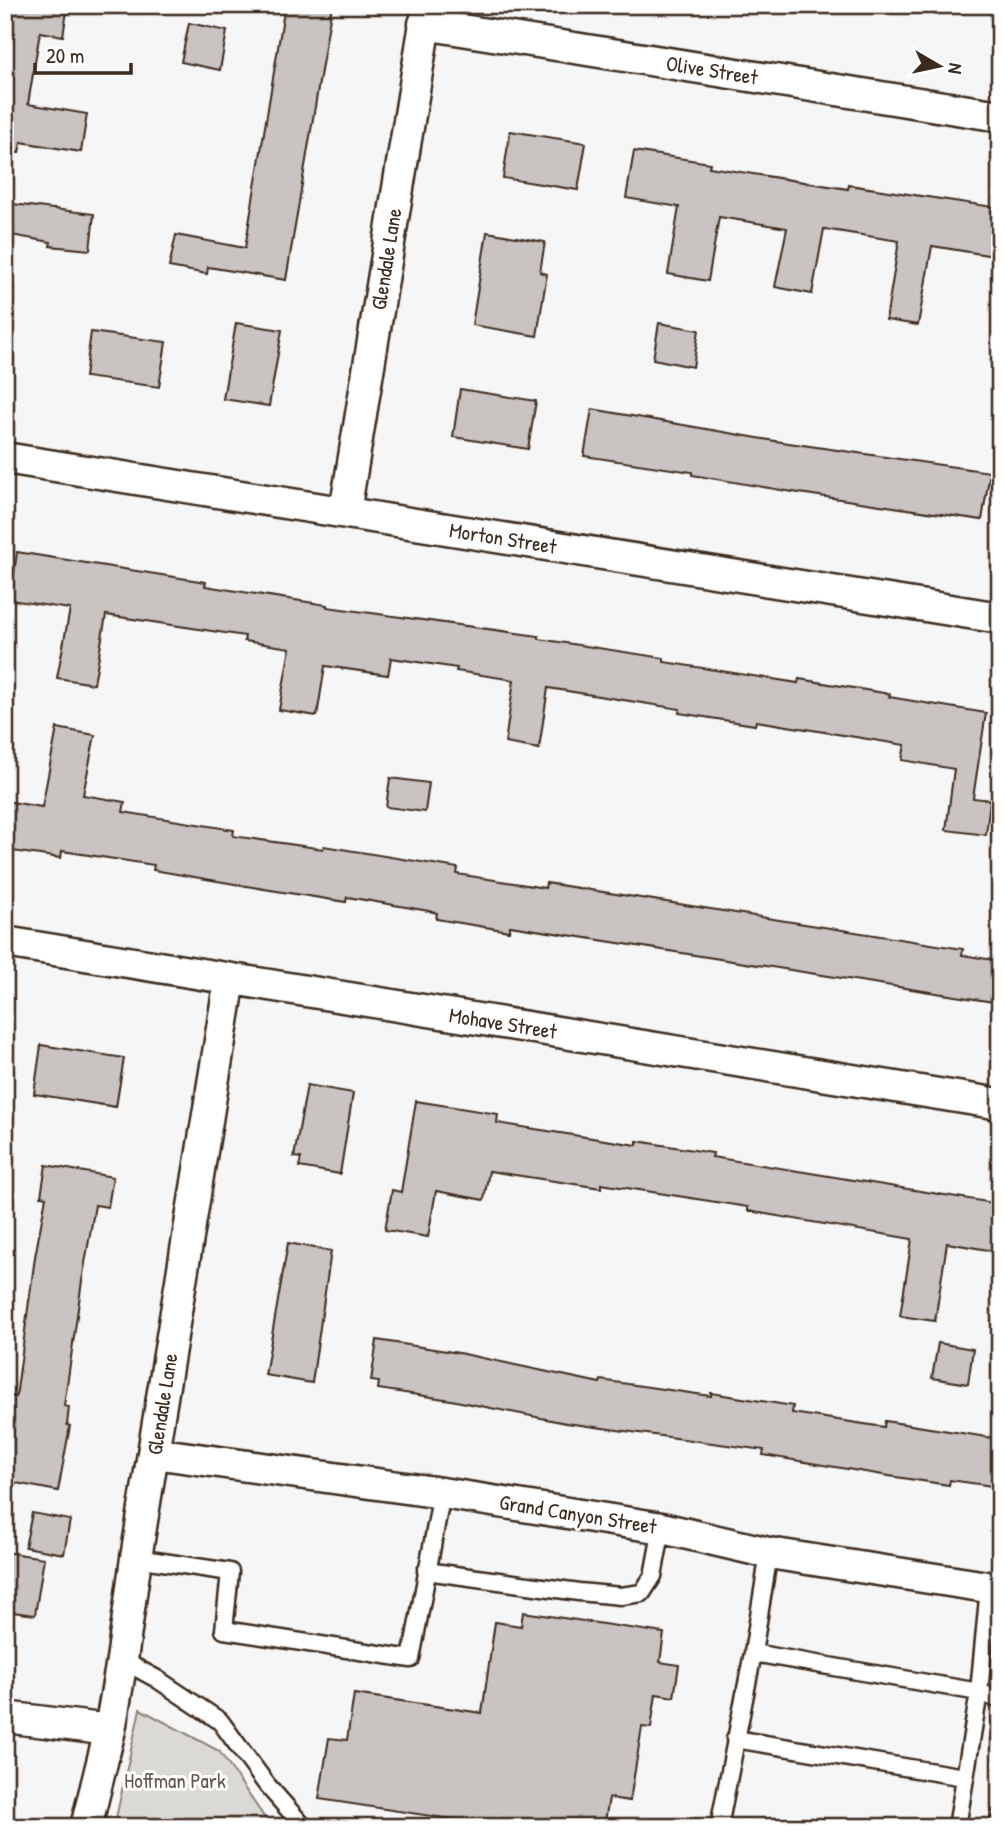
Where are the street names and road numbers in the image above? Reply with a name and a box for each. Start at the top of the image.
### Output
street label: Olive Street [664,48,761,92]
street label: Glendale Lane [364,206,408,312]
street label: Morton Street [447,515,559,561]
street label: Mohave Street [447,1000,560,1046]
street label: Glendale Lane [140,1351,184,1457]
street label: Grand Canyon Street [497,1487,659,1541]

